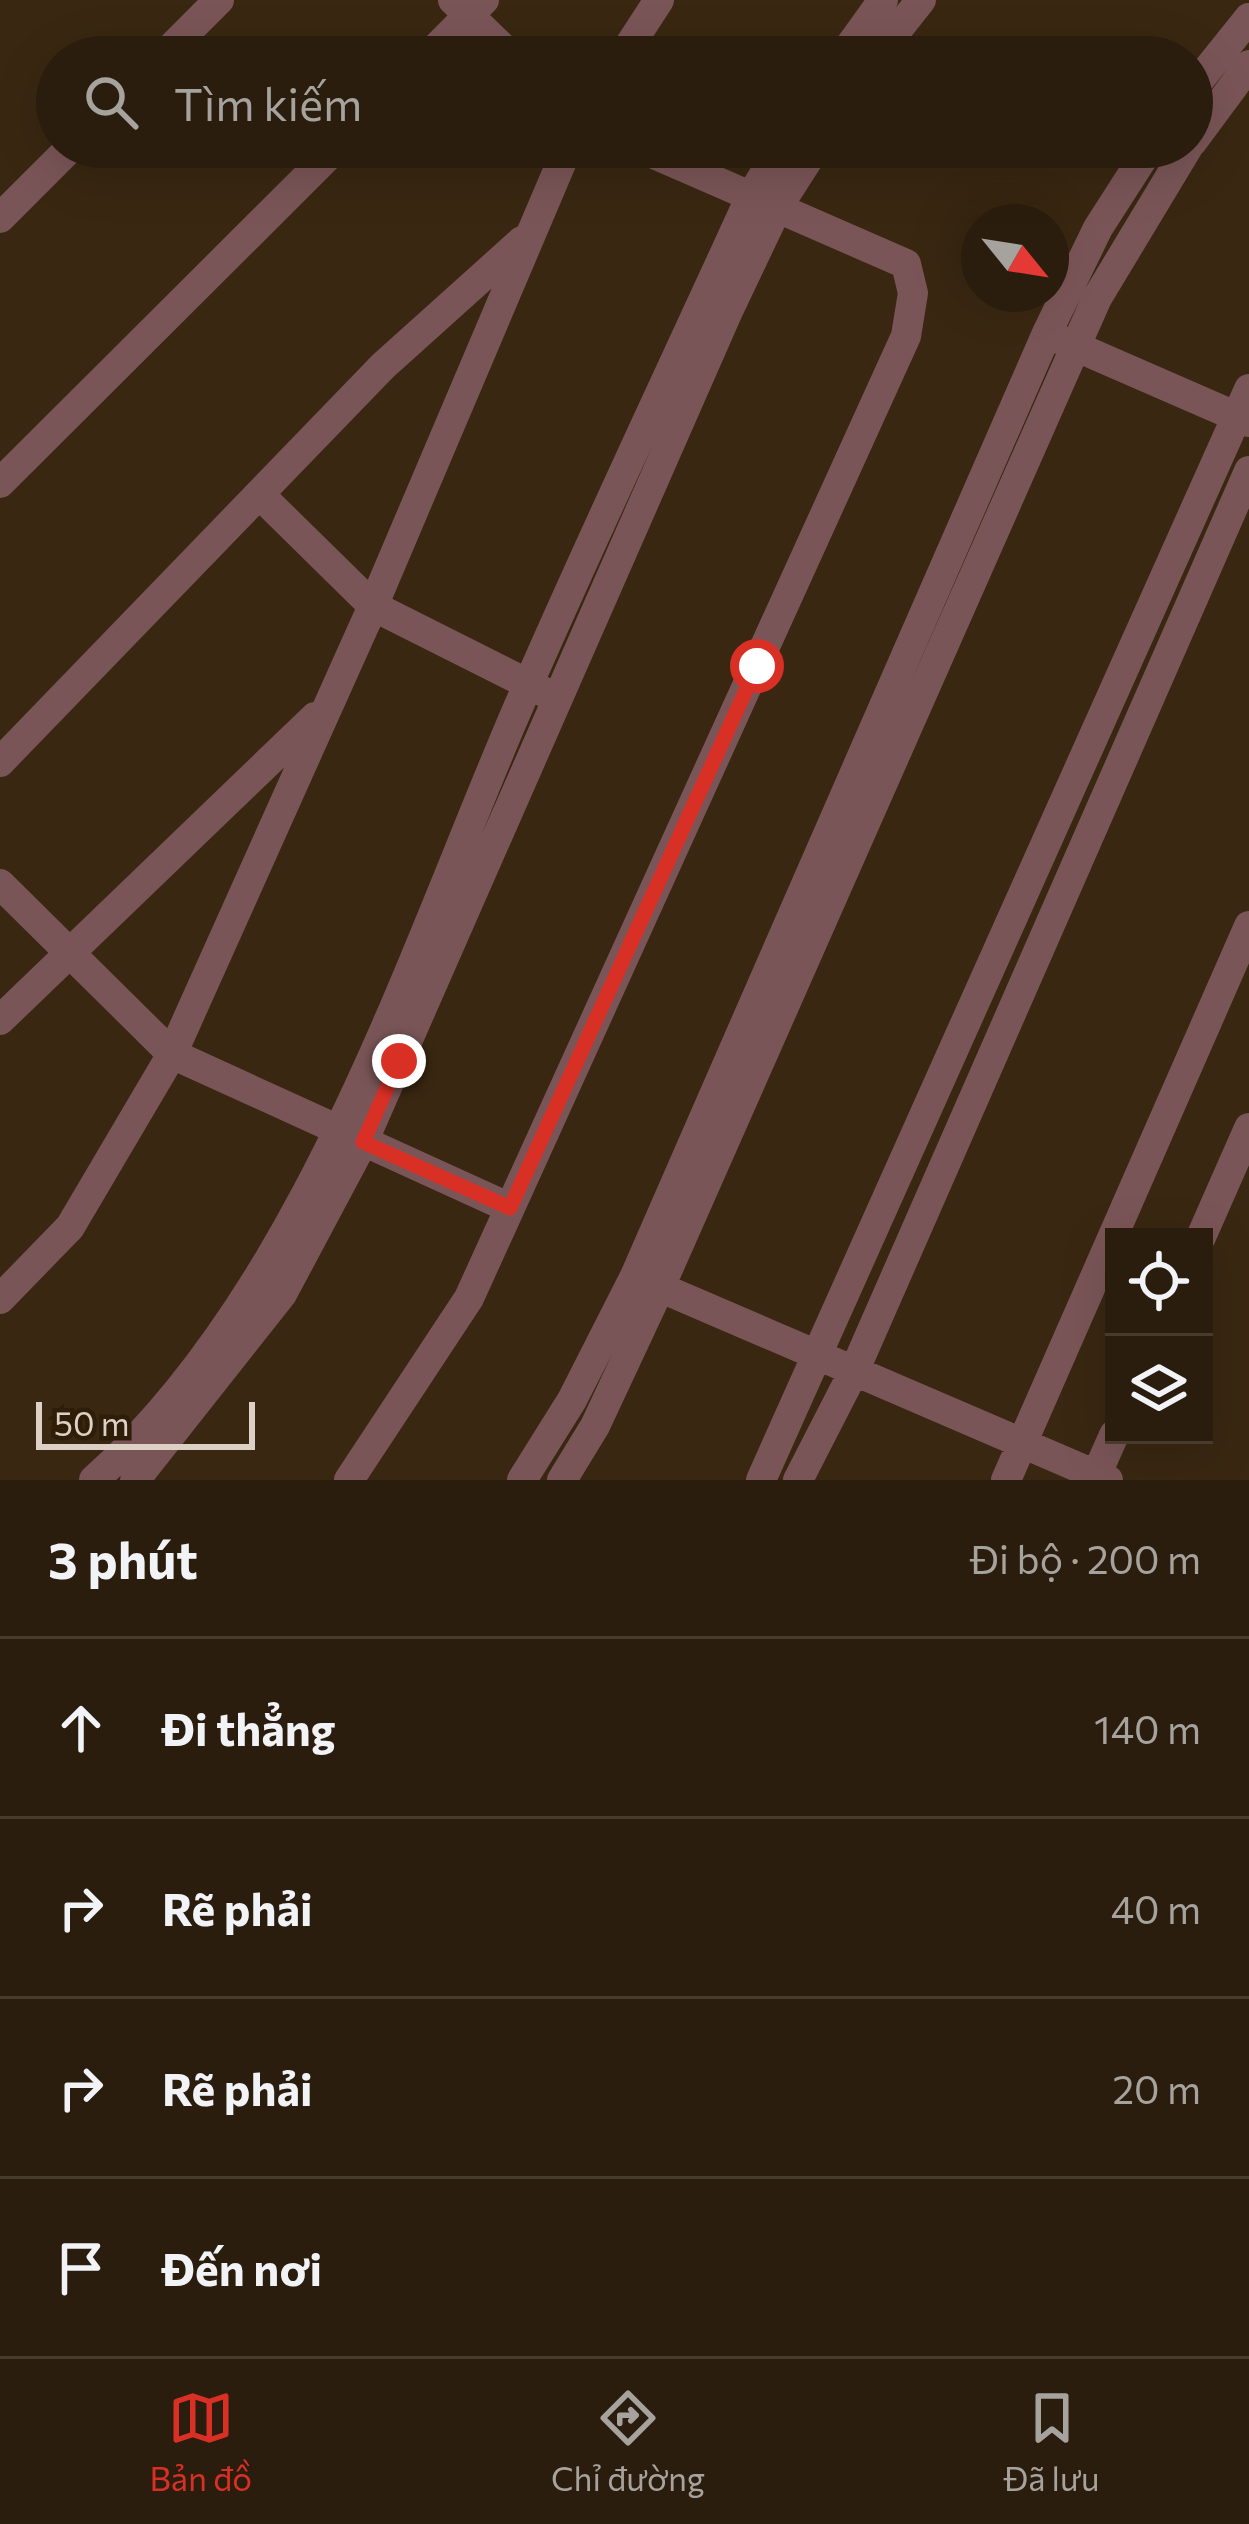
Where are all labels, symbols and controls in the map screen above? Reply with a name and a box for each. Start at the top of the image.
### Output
search box [36,36,1213,168]
icon: search [78,69,144,135]
text: Tìm kiếm [174,75,362,130]
north arrow [961,204,1069,312]
route start [730,639,784,693]
route end [372,1034,426,1088]
map controls [1105,1228,1213,1444]
button: locate [1105,1228,1213,1336]
button: layers [1105,1336,1213,1444]
scale bar [36,1396,255,1449]
text: 50 m [54,1402,130,1443]
text: 3 phút [48,1527,198,1590]
text: Đi bộ · 200 m [970,1534,1201,1582]
icon: ahead [48,1695,114,1761]
text: Đi thẳng [162,1700,335,1755]
text: 140 m [1094,1704,1201,1752]
icon: right [48,1875,114,1941]
text: Rẽ phải [162,1880,312,1935]
text: 40 m [1111,1884,1201,1932]
icon: right [48,2055,114,2121]
text: Rẽ phải [162,2060,312,2115]
text: 20 m [1113,2064,1201,2112]
icon: arrive [48,2235,114,2301]
text: Đến nơi [162,2240,322,2295]
tab: Bản đồ [150,2385,252,2498]
tab: Chỉ đường [551,2385,705,2498]
tab: Đã lưu [1004,2385,1099,2498]

